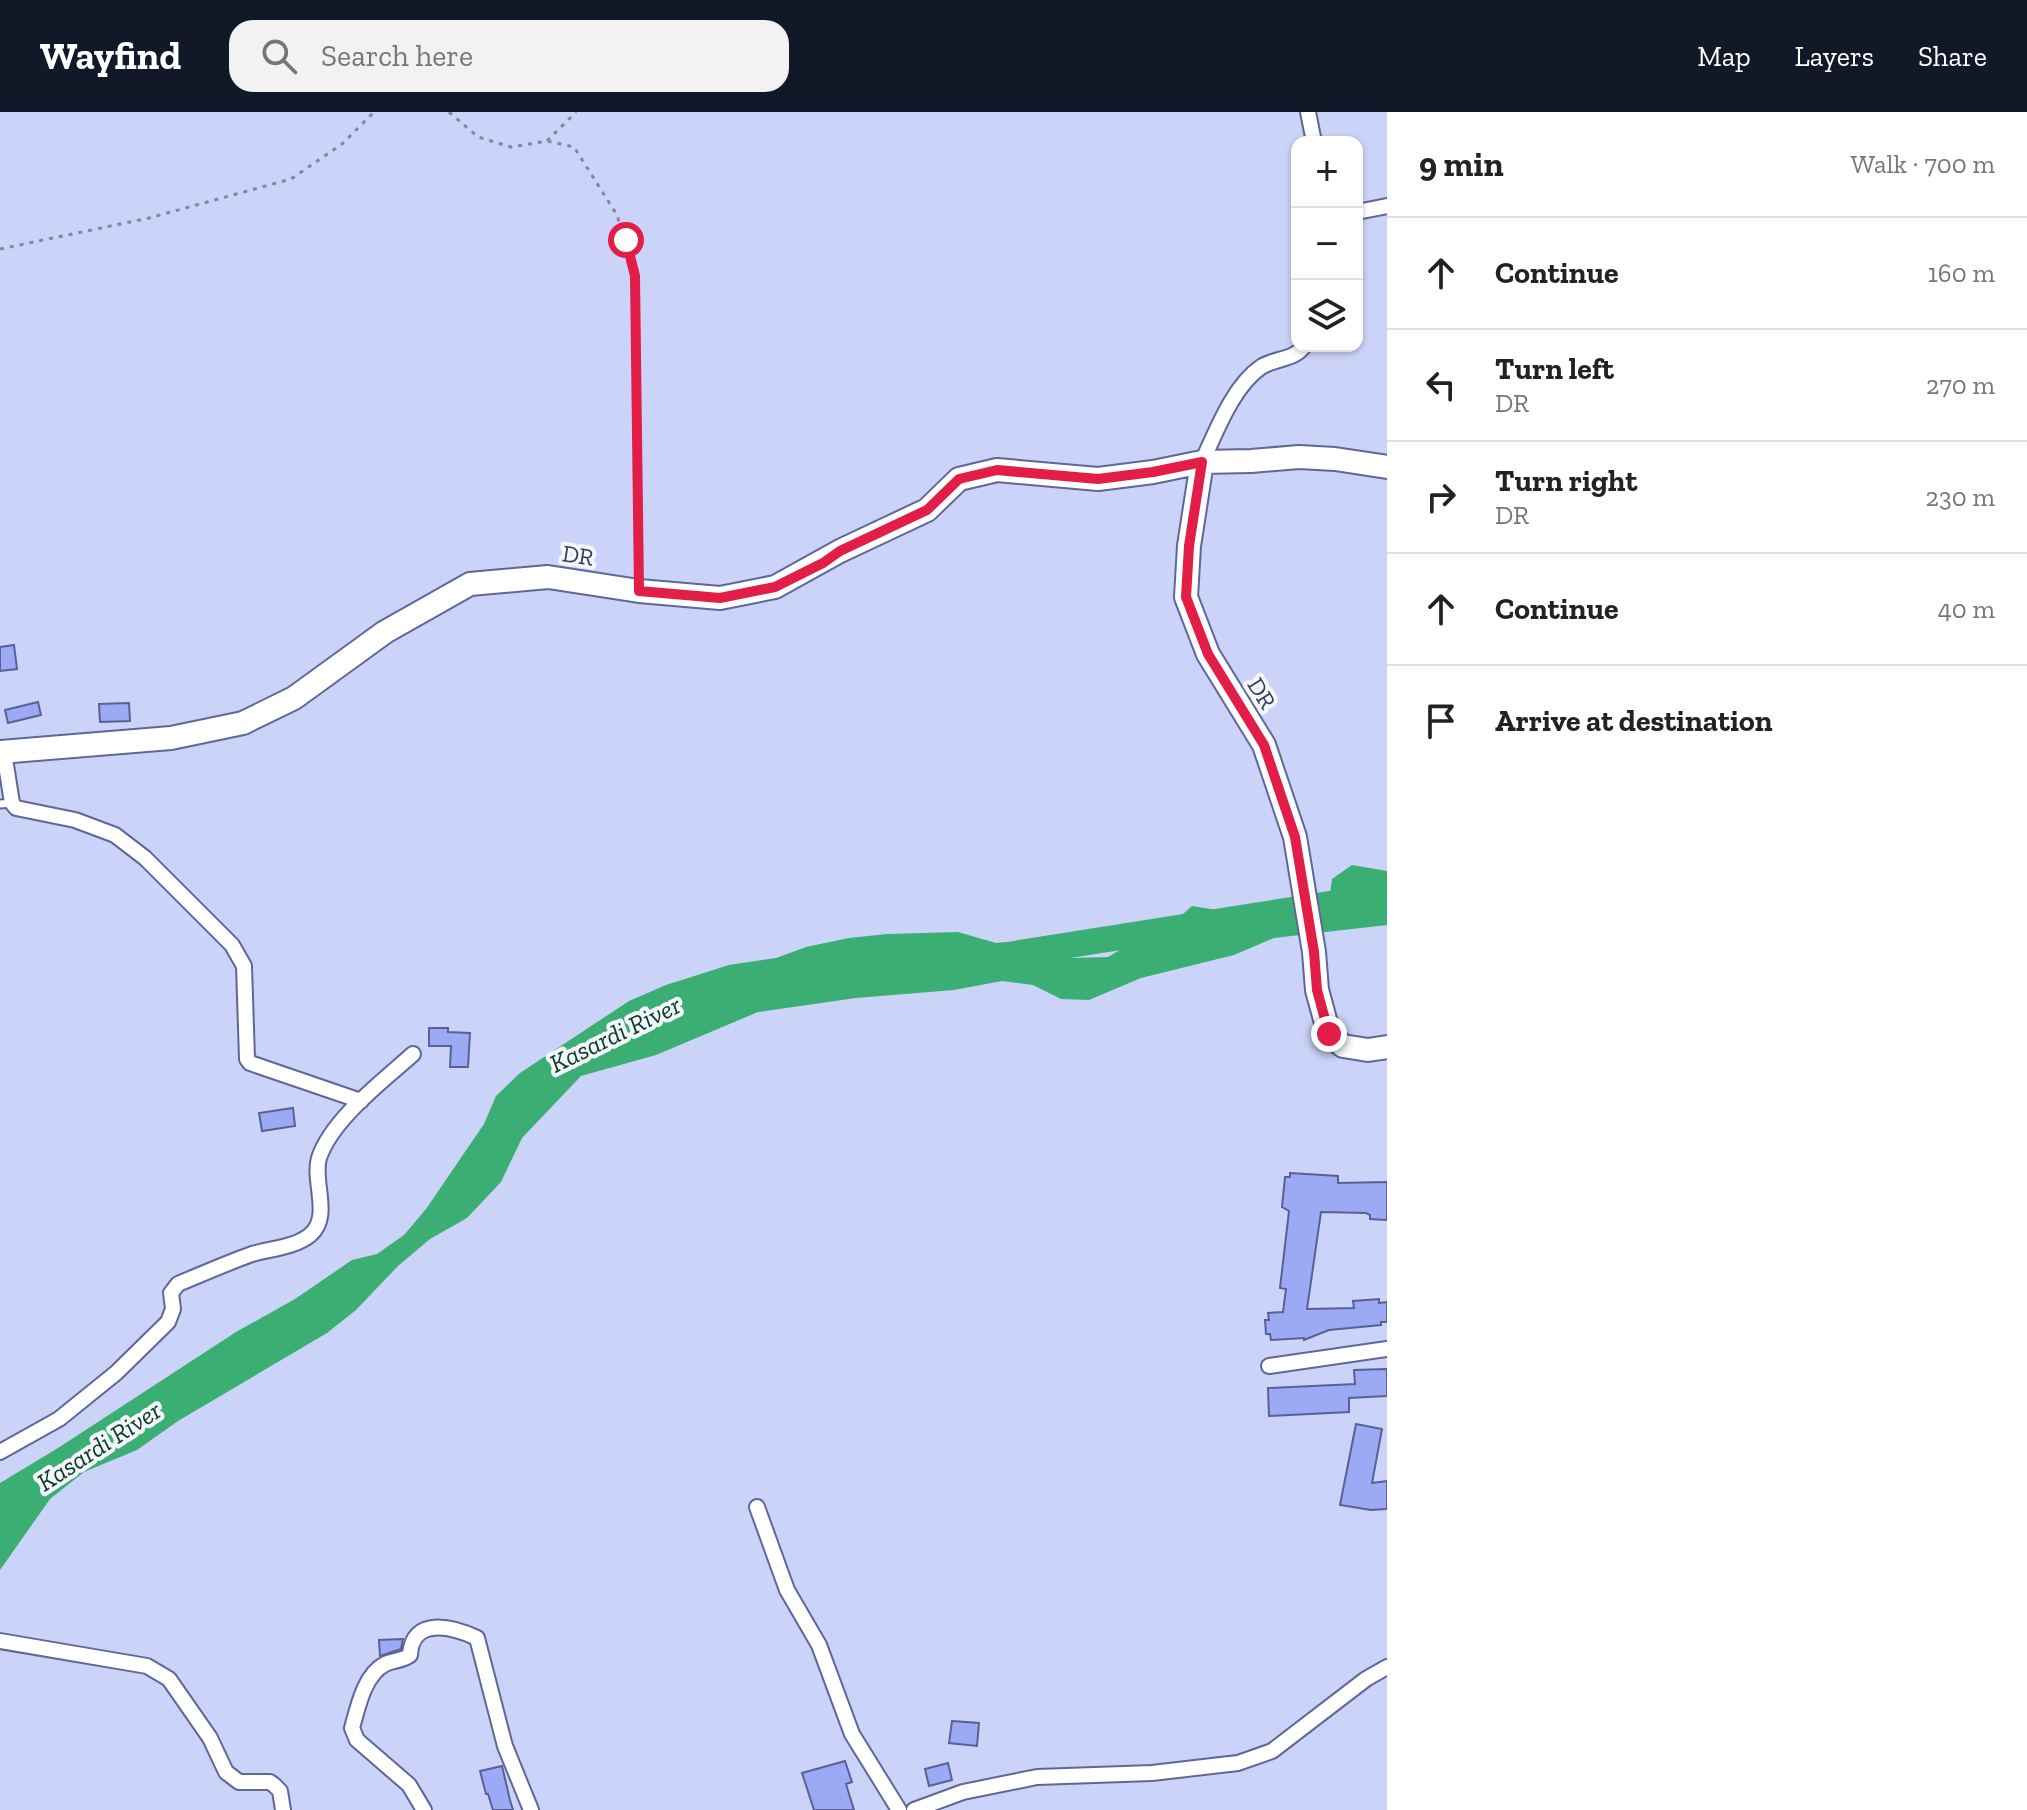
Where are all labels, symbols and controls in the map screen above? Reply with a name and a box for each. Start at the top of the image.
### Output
search box [229,20,789,92]
text: Wayfind [40,33,181,79]
icon: search [257,34,301,78]
text: Search here [321,38,473,74]
text: Map [1697,40,1751,73]
text: Layers [1795,40,1874,73]
text: Share [1918,40,1987,73]
map controls [1291,136,1363,352]
button: + [1291,136,1363,208]
text: 9 min [1419,144,1504,185]
text: Walk · 700 m [1851,148,1995,180]
button: − [1291,208,1363,280]
route start [608,222,644,258]
icon: ahead [1419,251,1463,295]
text: Continue [1495,255,1619,291]
text: 160 m [1928,257,1995,289]
button: layers [1291,280,1363,352]
text: Turn left [1495,351,1614,387]
icon: left [1419,363,1463,407]
text: 270 m [1926,369,1995,401]
text: DR [1495,387,1529,419]
text: Turn right [1495,463,1637,499]
icon: right [1419,475,1463,519]
text: 230 m [1926,481,1995,513]
text: DR [1495,499,1529,531]
street label: DR [560,538,596,572]
icon: ahead [1419,587,1463,631]
text: Continue [1495,591,1619,627]
text: 40 m [1938,593,1995,625]
street label: DR [1241,672,1283,714]
icon: arrive [1419,699,1463,743]
text: Arrive at destination [1495,703,1772,739]
water label: Kasardi River [544,989,686,1079]
route end [1311,1016,1347,1052]
water label: Kasardi River [31,1394,167,1498]

